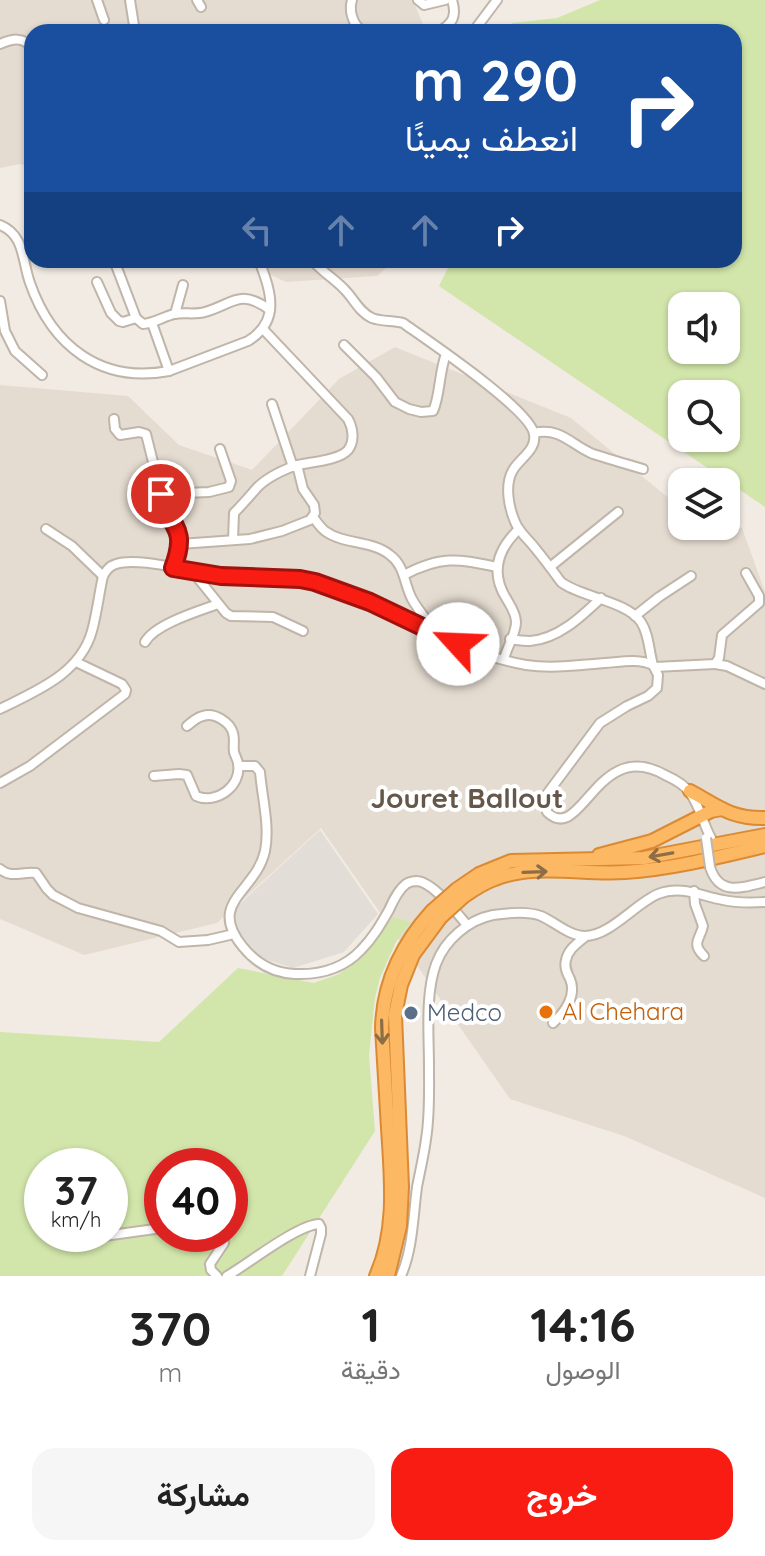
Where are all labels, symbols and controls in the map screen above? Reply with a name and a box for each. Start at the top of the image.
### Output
text: 290 m [413,45,578,115]
icon: right [606,56,710,160]
text: انعطف يمينًا [405,115,578,160]
icon: left [235,208,279,252]
icon: ahead [319,208,363,252]
icon: ahead [403,208,447,252]
icon: right [487,208,531,252]
map controls [668,292,740,540]
button: sound [668,292,740,364]
button: search [668,380,740,452]
pin [127,460,195,528]
button: layers [668,468,740,540]
icon: arrive [139,472,183,516]
position arrow [416,602,500,686]
district label: Jouret Ballout [371,780,563,815]
one-way arrow [649,848,674,863]
one-way arrow [521,864,548,879]
place label: Al Chehara [562,996,684,1026]
place label: Medco [427,997,502,1027]
marker: Al Chehara [537,1003,555,1021]
marker: Medco [402,1004,420,1022]
one-way arrow [375,1018,390,1045]
speed limit sign: 40 [144,1148,248,1252]
text: 37 [54,1165,98,1215]
text: km/h [51,1207,101,1232]
text: 1 [361,1294,380,1354]
text: 14:16 [530,1294,636,1354]
text: 370 [130,1298,211,1358]
text: دقيقة [341,1353,401,1386]
text: الوصول [545,1353,620,1386]
text: m [158,1356,182,1389]
button: مشاركة [32,1448,375,1540]
button: خروج [391,1448,733,1540]

